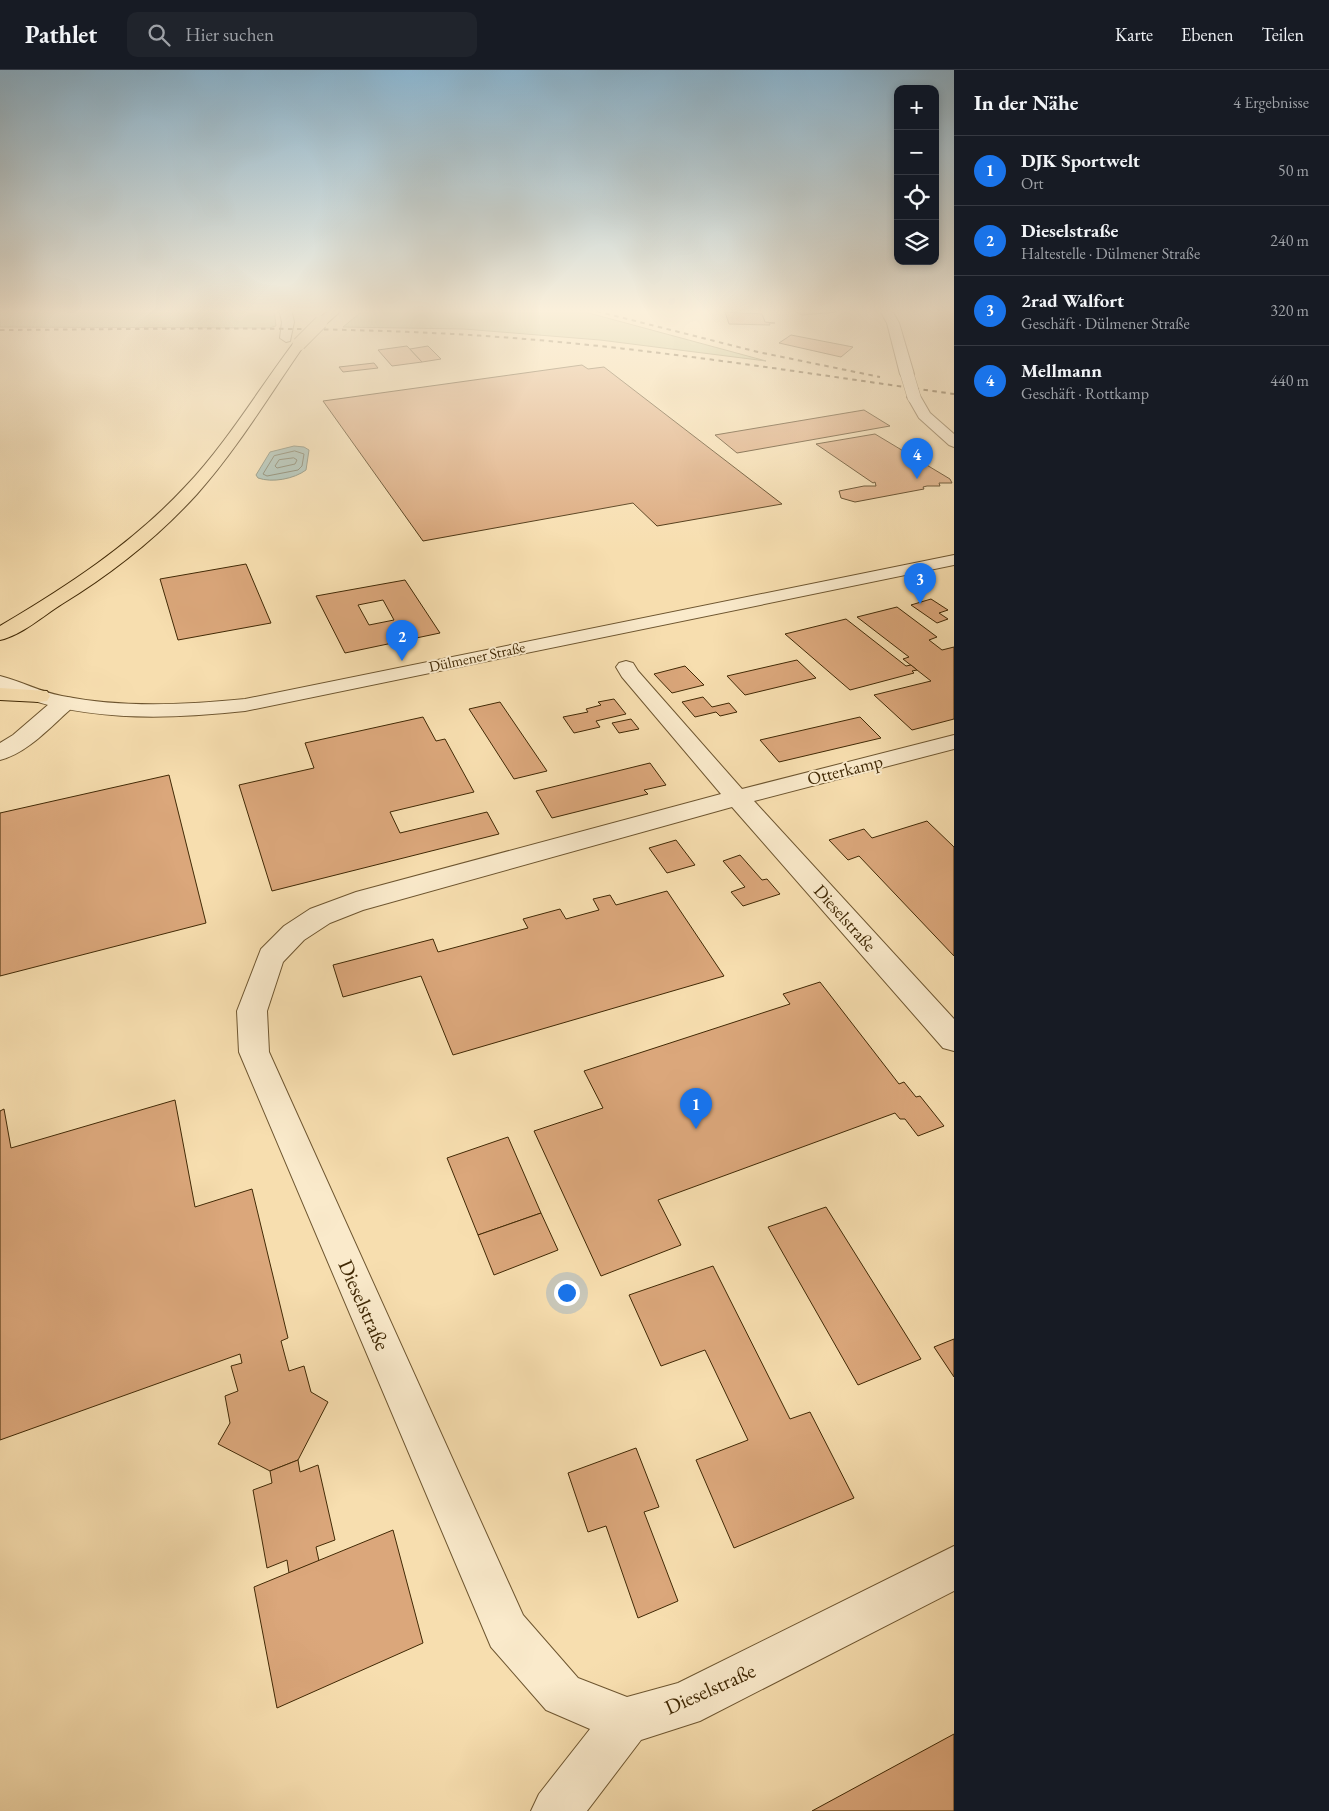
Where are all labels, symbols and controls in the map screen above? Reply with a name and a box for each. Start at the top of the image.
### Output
search box [127,12,477,57]
text: Pathlet [25,19,97,50]
icon: search [145,21,173,49]
text: Hier suchen [185,22,274,47]
text: Karte [1115,23,1153,46]
text: Ebenen [1181,23,1234,46]
text: Teilen [1262,23,1304,46]
map controls [894,85,939,265]
button: + [894,85,939,130]
text: In der Nähe [974,89,1079,116]
text: 4 Ergebnisse [1233,92,1309,113]
button: − [894,130,939,175]
text: DJK Sportwelt [1021,148,1140,173]
text: 1 [986,160,994,181]
text: 50 m [1278,160,1309,181]
text: Ort [1021,173,1044,194]
button: locate [894,175,939,220]
text: Dieselstraße [1021,218,1118,243]
button: layers [894,220,939,265]
text: 2 [986,230,994,251]
text: 240 m [1270,230,1309,251]
text: Haltestelle · Dülmener Straße [1021,243,1200,264]
text: 2rad Walfort [1021,288,1124,313]
text: 3 [986,300,994,321]
text: 320 m [1270,300,1309,321]
text: Geschäft · Dülmener Straße [1021,313,1190,334]
text: Mellmann [1021,358,1102,383]
text: 4 [986,370,994,391]
text: 440 m [1270,370,1309,391]
text: Geschäft · Rottkamp [1021,383,1149,404]
pin: 4 [901,438,933,479]
pin: 3 [904,563,936,604]
pin: 2 [386,620,418,661]
street label: Dülmener Straße [427,637,527,676]
street label: Otterkamp [805,749,885,790]
street label: Dieselstraße [809,879,882,956]
pin: 1 [680,1088,712,1129]
street label: Dieselstraße [332,1255,396,1354]
your location [554,1280,580,1306]
street label: Dieselstraße [660,1657,759,1721]

